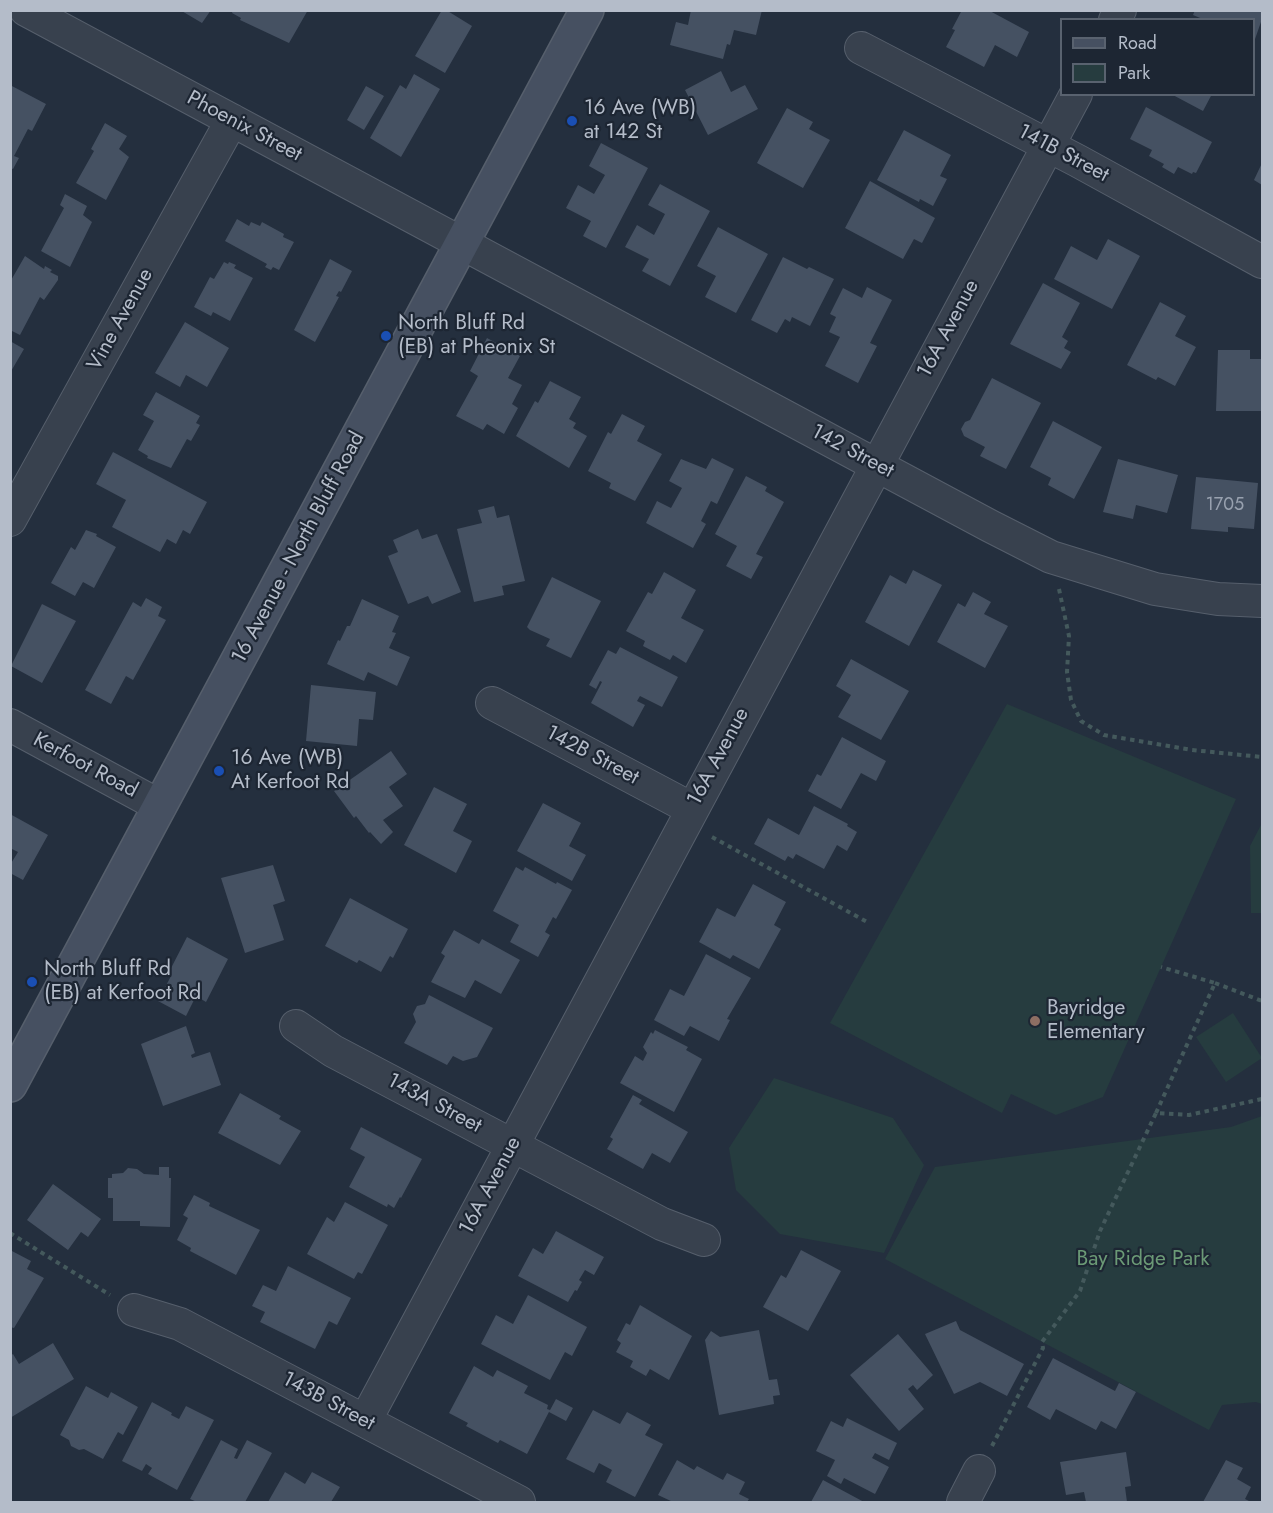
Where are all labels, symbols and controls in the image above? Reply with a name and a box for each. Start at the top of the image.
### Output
legend [1060,18,1255,96]
text: Road [1118,30,1157,56]
text: Park [1118,60,1150,86]
street label: Phoenix Street [182,86,306,168]
place label: 16 Ave (WB) at 142 St [584,96,696,146]
marker: 16 Ave (WB) at 142 St [565,114,579,128]
street label: 141B Street [1013,120,1113,188]
street label: Vine Avenue [83,265,159,375]
street label: 16A Avenue [913,276,985,382]
place label: North Bluff Rd (EB) at Pheonix St [398,311,555,361]
marker: North Bluff Rd (EB) at Pheonix St [379,329,393,343]
street label: 142 Street [806,420,898,484]
street label: 16 Avenue - North Bluff Road [227,428,371,668]
house number: 1705 [1206,495,1244,517]
street label: 16A Avenue [683,704,755,810]
street label: 142B Street [541,721,643,791]
street label: Kerfoot Road [28,728,142,804]
place label: 16 Ave (WB) At Kerfoot Rd [231,746,349,796]
marker: 16 Ave (WB) At Kerfoot Rd [212,764,226,778]
place label: North Bluff Rd (EB) at Kerfoot Rd [44,957,201,1007]
marker: North Bluff Rd (EB) at Kerfoot Rd [25,975,39,989]
place label: Bayridge Elementary [1047,996,1145,1046]
marker: Bayridge Elementary [1028,1014,1042,1028]
street label: 143A Street [383,1069,485,1139]
street label: 16A Avenue [455,1133,527,1239]
park label: Bay Ridge Park [1077,1247,1209,1273]
street label: 143B Street [277,1367,379,1437]

